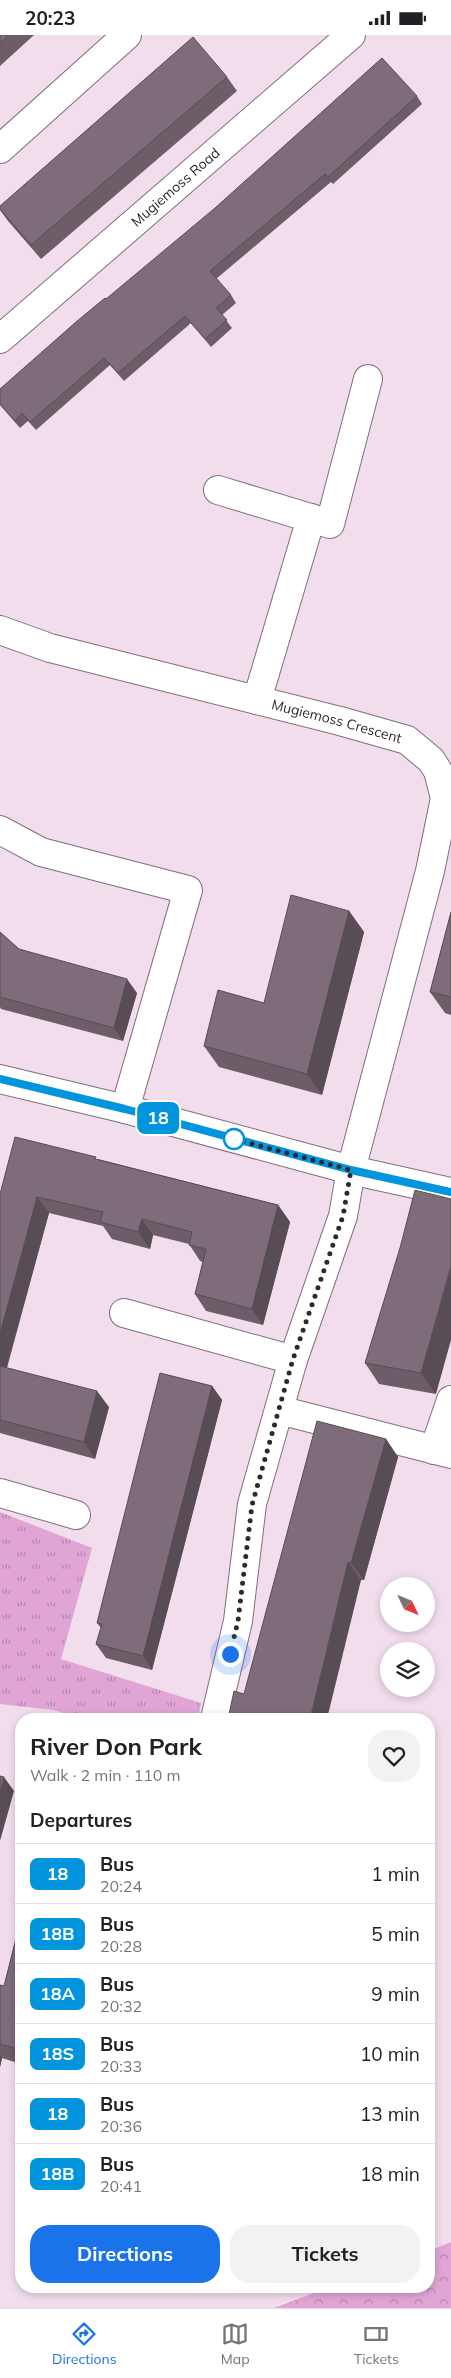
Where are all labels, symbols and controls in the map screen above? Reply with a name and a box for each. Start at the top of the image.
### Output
text: 20:23 [25,6,75,30]
street label: Mugiemoss Road [127,144,223,230]
street label: Mugiemoss Crescent [270,695,404,747]
line badge: 18 [136,1102,180,1134]
text: 18 [147,1106,169,1129]
unlabelled marker [223,1128,245,1150]
north arrow [380,1577,435,1633]
map controls [380,1577,435,1697]
your location [218,1642,243,1667]
button: layers [380,1642,435,1697]
button: heart [368,1730,420,1782]
text: River Don Park [30,1731,202,1761]
text: Walk · 2 min · 110 m [30,1765,181,1785]
text: Departures [30,1808,132,1832]
text: Bus [100,1852,134,1876]
text: 18 [47,1862,68,1885]
text: 1 min [371,1862,420,1886]
text: 20:24 [100,1876,142,1896]
text: Bus [100,1912,134,1936]
text: 18B [40,1922,75,1945]
text: 5 min [371,1922,420,1946]
text: 20:28 [100,1936,142,1956]
text: Bus [100,1972,134,1996]
text: 18A [40,1982,75,2005]
text: 9 min [371,1982,420,2006]
text: 20:32 [100,1996,142,2016]
text: Bus [100,2032,134,2056]
text: 18S [41,2042,74,2065]
text: 10 min [360,2042,420,2066]
text: 20:33 [100,2056,142,2076]
text: Bus [100,2092,134,2116]
text: 18 [47,2102,68,2125]
text: 13 min [360,2102,420,2126]
text: 20:36 [100,2116,142,2136]
text: Bus [100,2152,134,2176]
text: 18B [40,2162,75,2185]
text: 18 min [360,2162,420,2186]
text: 20:41 [100,2176,142,2196]
button: Directions [30,2225,220,2283]
button: Tickets [230,2225,420,2283]
tab: Directions [52,2320,117,2368]
tab: Map [221,2320,250,2368]
tab: Tickets [354,2320,399,2368]

